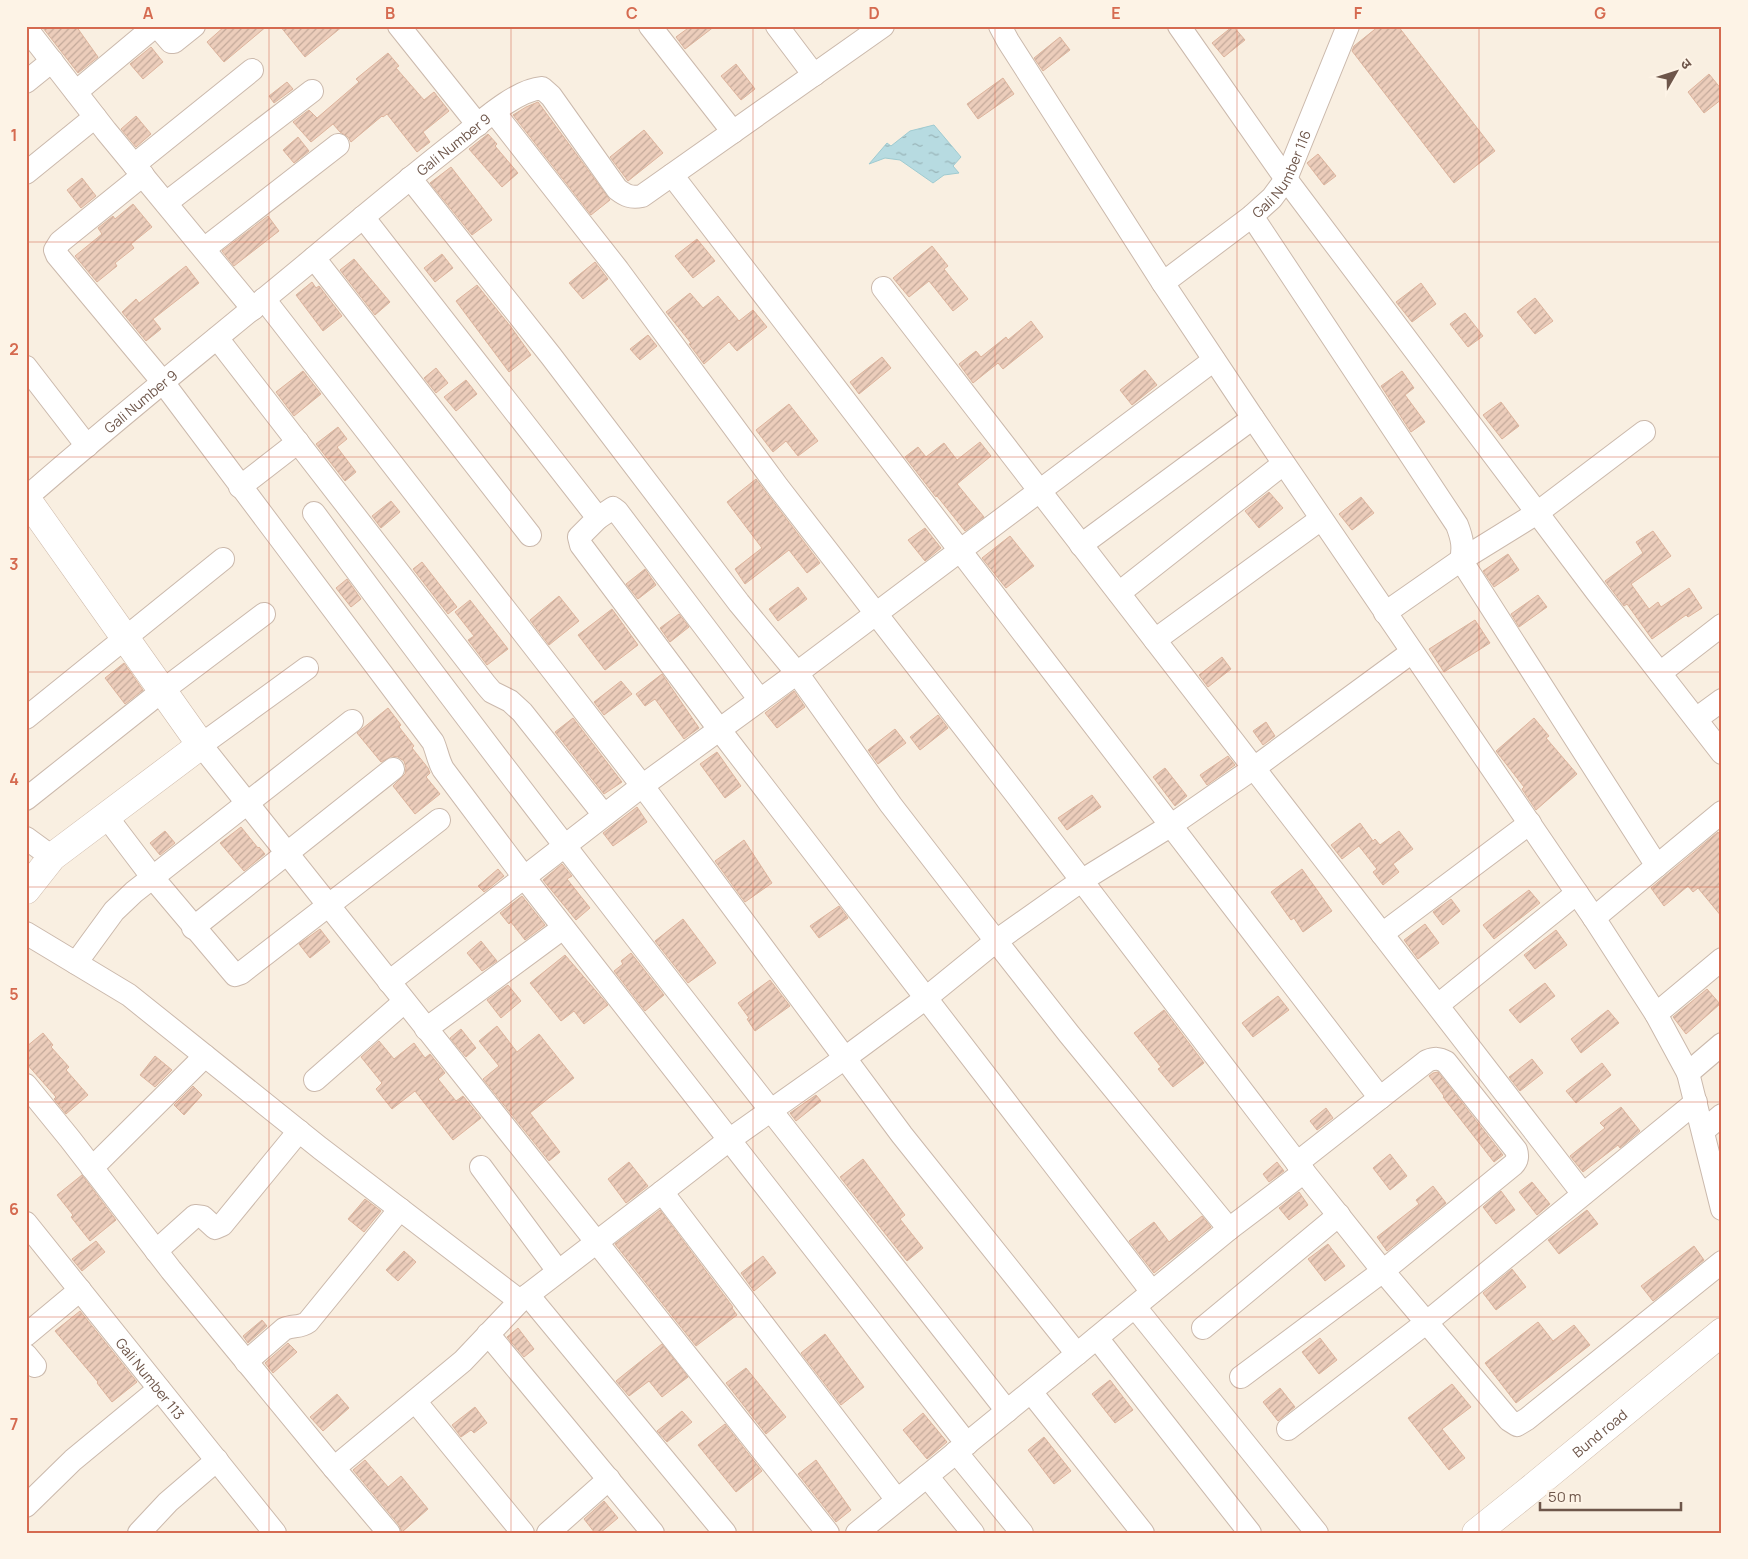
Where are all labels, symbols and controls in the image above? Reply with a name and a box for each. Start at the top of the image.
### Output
text: A [143,2,154,24]
text: B [385,2,395,24]
text: C [626,2,638,24]
text: D [868,2,880,24]
text: E [1111,2,1121,24]
text: F [1354,2,1363,24]
text: G [1594,2,1606,24]
north arrow [1650,48,1700,98]
text: उ [1677,54,1697,73]
street label: Gali Number 9 [412,108,494,179]
text: 1 [10,124,18,146]
street label: Gali Number 116 [1247,127,1315,222]
text: 2 [9,338,19,360]
street label: Gali Number 9 [100,365,181,437]
text: 3 [9,553,19,575]
text: 4 [9,768,19,790]
text: 5 [9,983,19,1005]
text: 6 [9,1198,19,1220]
street label: Gali Number 113 [112,1333,189,1423]
street label: Bund road [1568,1405,1631,1461]
text: 7 [10,1413,18,1435]
scale bar [1540,1479,1682,1511]
text: 50 m [1548,1486,1582,1507]

